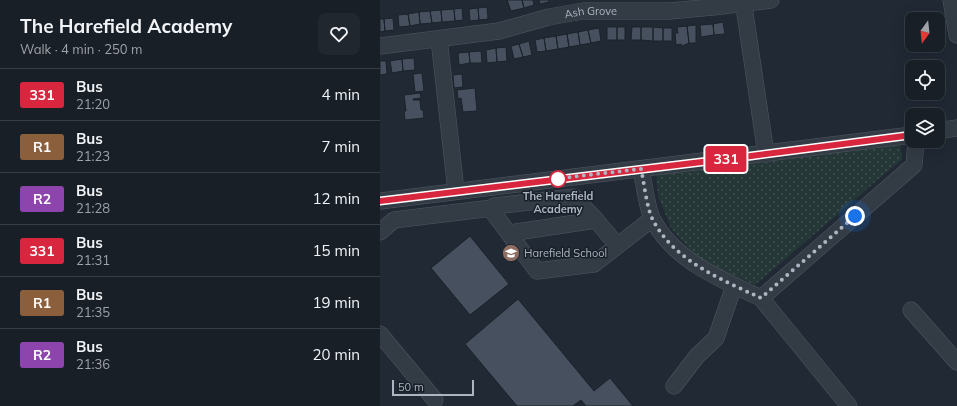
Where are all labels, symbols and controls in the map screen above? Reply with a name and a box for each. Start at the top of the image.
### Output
street label: Ash Grove [563,4,617,21]
north arrow [905,12,945,52]
map controls [905,12,945,148]
button: heart [318,13,360,55]
text: The Harefield Academy [20,14,232,38]
text: Walk · 4 min · 250 m [20,41,142,57]
button: locate [905,60,945,100]
text: Bus [76,77,103,96]
text: 4 min [322,85,360,104]
text: 331 [29,86,55,104]
text: 21:20 [76,96,110,112]
button: layers [905,108,945,148]
text: Bus [76,129,103,148]
text: 7 min [322,137,360,156]
text: R1 [33,138,51,156]
line badge: 331 [703,146,749,172]
text: 21:23 [76,148,110,164]
text: 331 [713,150,739,168]
marker: The Harefield Academy [549,170,567,188]
text: Bus [76,181,103,200]
text: 12 min [313,189,360,208]
place label: The Harefield Academy [523,189,594,216]
text: R2 [33,190,51,208]
text: 21:28 [76,200,110,216]
your location [845,206,865,226]
text: Bus [76,233,103,252]
text: 15 min [313,241,360,260]
text: 331 [29,242,55,260]
school or university icon: Harefield School [501,243,521,263]
place label: Harefield School [524,246,607,260]
text: 21:31 [76,252,110,268]
text: Bus [76,285,103,304]
text: 19 min [313,293,360,312]
text: R1 [33,294,51,312]
text: 21:35 [76,304,110,320]
text: Bus [76,337,103,356]
text: 20 min [313,345,360,364]
text: R2 [33,346,51,364]
text: 21:36 [76,356,110,372]
scale bar [392,378,474,397]
text: 50 m [398,380,424,394]

